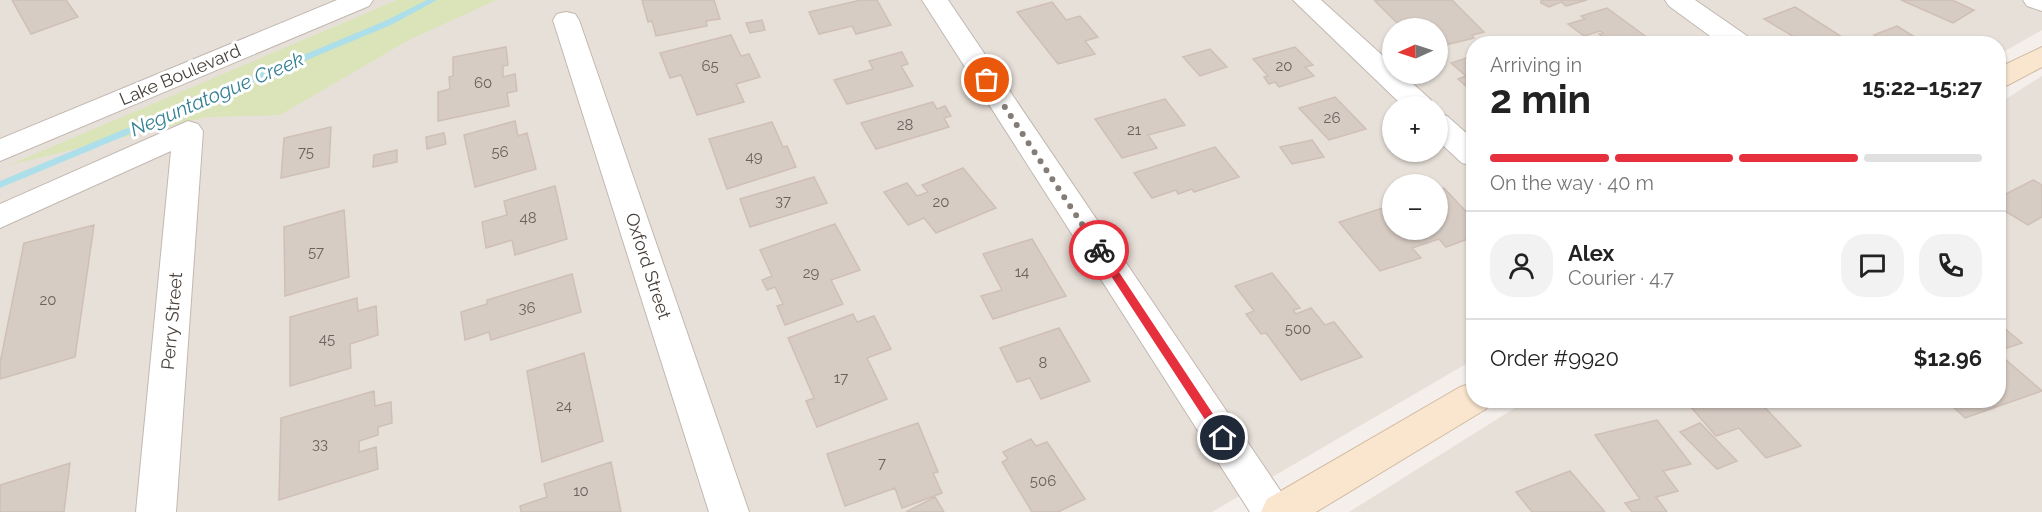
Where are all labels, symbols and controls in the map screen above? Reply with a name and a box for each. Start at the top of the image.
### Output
north arrow [1382,18,1448,84]
map controls [1382,18,1448,240]
street label: Lake Boulevard [116,40,244,110]
water label: Neguntatogue Creek [127,46,308,141]
text: Arriving in [1490,53,1582,77]
pin [961,54,1012,105]
house number: 65 [701,57,719,75]
house number: 20 [1276,57,1293,75]
icon: bag [970,63,1003,96]
house number: 60 [474,74,492,92]
text: 15:22–15:27 [1862,74,1982,100]
text: 2 min [1490,76,1591,122]
button: + [1382,96,1448,162]
house number: 26 [1324,109,1340,127]
house number: 28 [897,116,913,134]
house number: 21 [1127,121,1142,139]
house number: 75 [298,143,314,161]
house number: 56 [491,143,509,161]
house number: 49 [746,148,763,166]
text: On the way · 40 m [1490,171,1654,195]
button: − [1382,174,1448,240]
house number: 37 [775,192,791,210]
house number: 20 [933,193,950,211]
house number: 48 [519,209,537,227]
street label: Oxford Street [621,210,676,322]
courier [1069,220,1129,280]
icon: bike [1083,234,1116,267]
button: person [1490,234,1553,297]
button: chat [1841,234,1904,297]
button: phone [1919,234,1982,297]
text: Alex [1568,240,1614,266]
house number: 57 [308,243,324,261]
house number: 14 [1015,263,1029,281]
house number: 29 [803,264,820,282]
text: Courier · 4.7 [1568,266,1674,290]
street label: Perry Street [157,271,186,371]
house number: 20 [40,291,57,309]
house number: 36 [518,299,536,317]
house number: 500 [1285,320,1311,338]
house number: 45 [319,330,335,348]
text: Order #9920 [1490,345,1619,371]
text: $12.96 [1914,345,1982,371]
house number: 8 [1039,354,1048,372]
house number: 17 [834,369,848,387]
house number: 24 [556,397,572,415]
pin [1197,412,1248,463]
icon: home [1206,421,1239,454]
house number: 33 [312,435,328,453]
house number: 7 [878,454,886,472]
house number: 506 [1030,472,1056,490]
house number: 10 [573,482,589,500]

